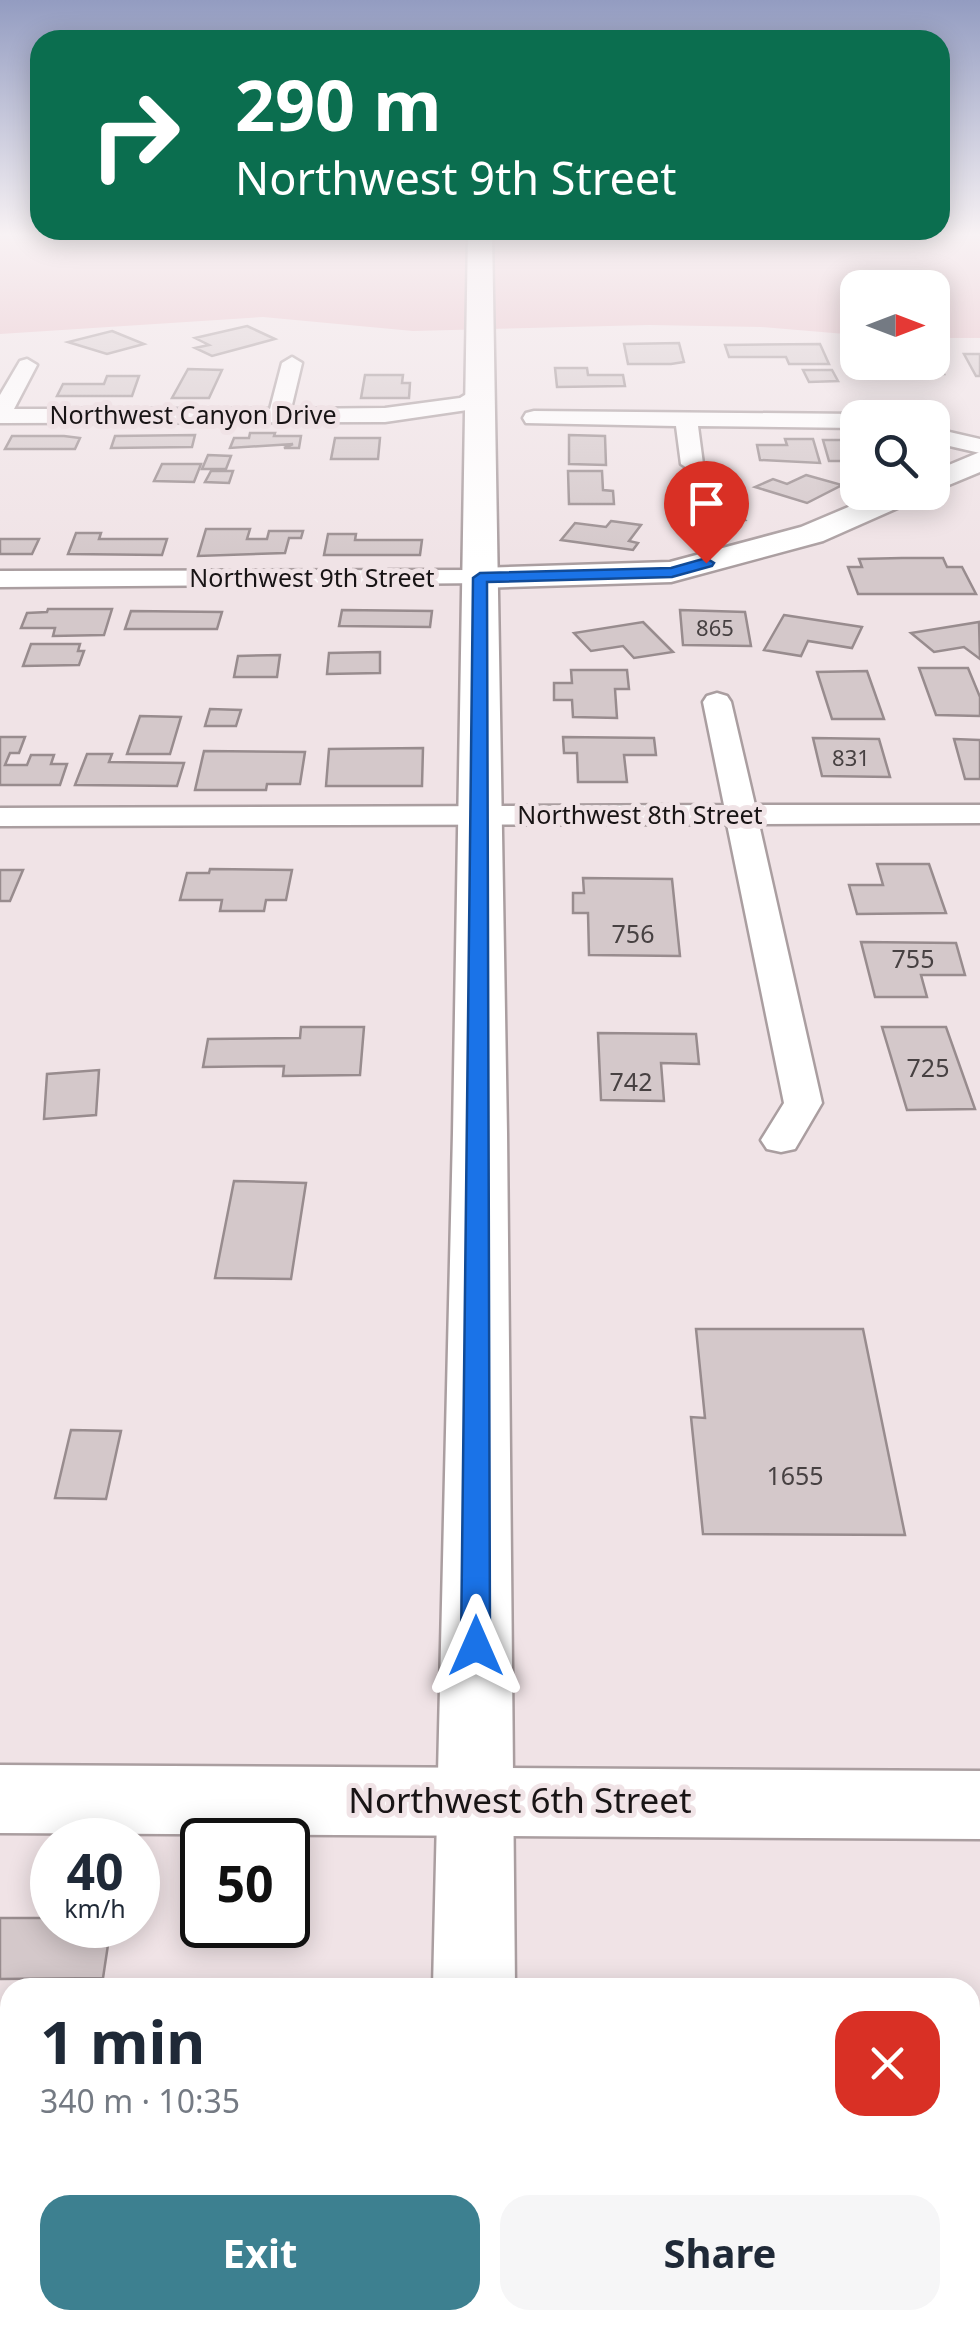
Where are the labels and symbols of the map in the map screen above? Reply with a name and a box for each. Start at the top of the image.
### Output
north arrow [840,270,950,380]
street label: Northwest Canyon Drive [49,397,337,431]
pin [664,461,749,564]
street label: Northwest 9th Street [189,560,435,594]
house number: 865 [696,612,734,642]
house number: 831 [832,742,870,772]
street label: Northwest 8th Street [517,797,763,831]
house number: 756 [612,916,654,950]
house number: 755 [892,941,934,975]
house number: 725 [907,1050,949,1084]
house number: 742 [610,1064,652,1098]
house number: 1655 [766,1458,824,1492]
position arrow [424,1594,528,1698]
street label: Northwest 6th Street [348,1776,692,1823]
speed limit sign: 50 [180,1818,310,1948]

